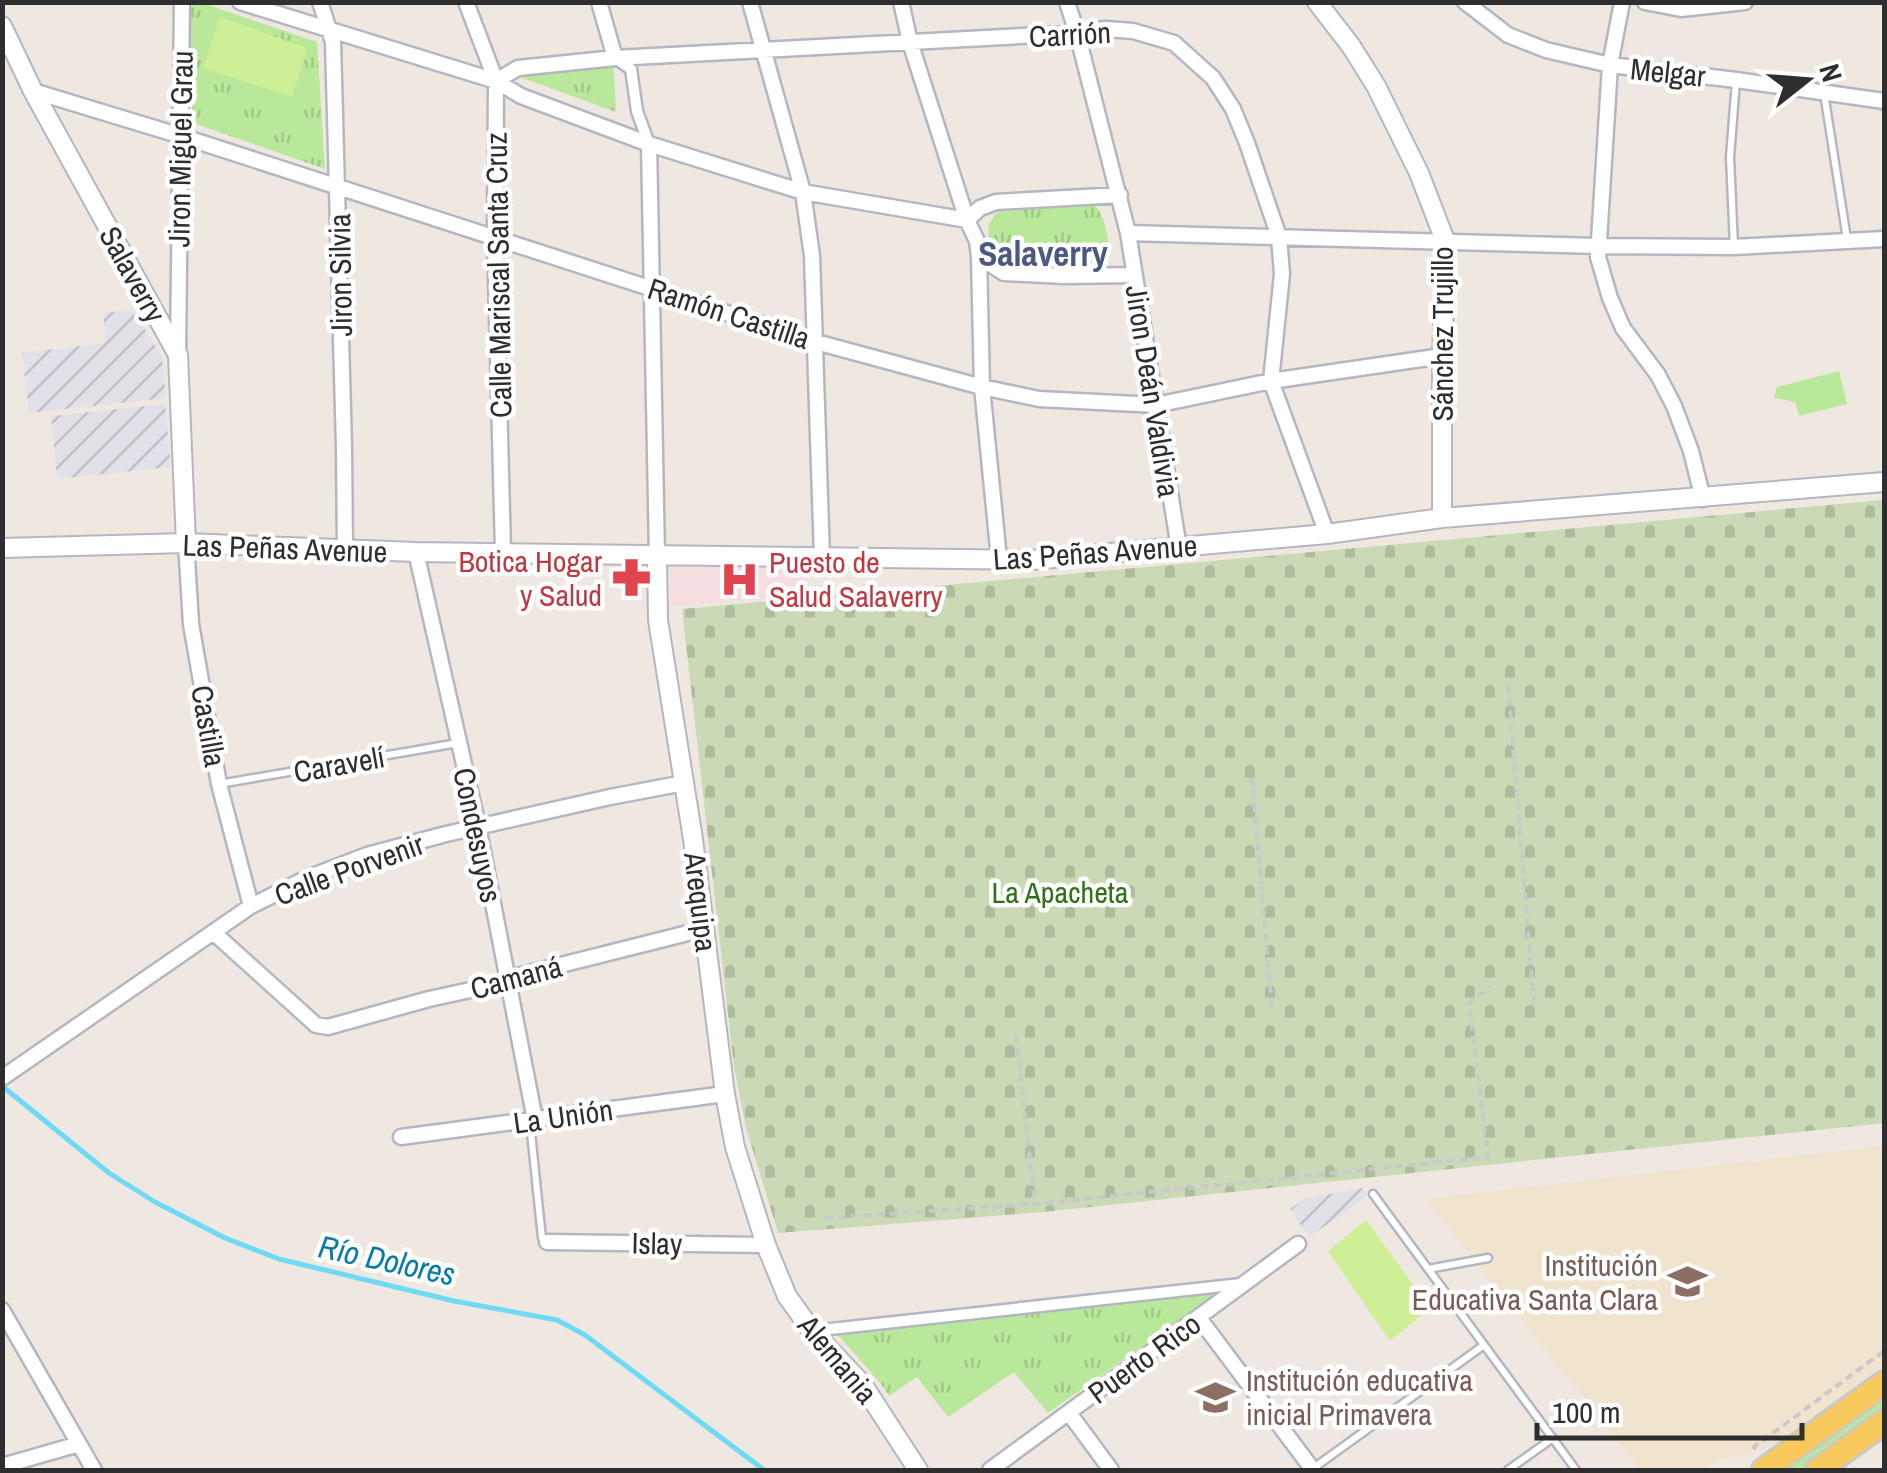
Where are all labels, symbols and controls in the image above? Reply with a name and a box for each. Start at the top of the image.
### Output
street label: Carrión [1028,12,1112,56]
north arrow [1757,30,1857,130]
street label: Melgar [1629,48,1708,96]
street label: Jiron Miguel Grau [158,50,202,248]
text: N [1810,59,1852,86]
street label: Calle Mariscal Santa Cruz [476,132,520,418]
street label: Jiron Silvia [319,213,361,337]
street label: Salaverry [90,219,176,330]
district label: Salaverry [978,230,1108,277]
street label: Sánchez Trujillo [1422,246,1462,422]
street label: Ramón Castilla [643,268,815,358]
street label: Jiron Deán Valdivia [1116,282,1190,500]
street label: Las Peñas Avenue [182,524,388,572]
street label: Las Peñas Avenue [991,525,1199,579]
place label: Botica Hogar y Salud [458,541,603,615]
place label: Puesto de Salud Salaverry [769,542,943,616]
pharmacy icon: Botica Hogar y Salud [611,557,653,599]
hospital icon: Puesto de Salud Salaverry [718,558,760,600]
street label: Castilla [182,682,236,770]
street label: Caravelí [290,736,388,792]
street label: Condesuyos [444,764,512,906]
street label: Calle Porvenir [269,823,430,914]
street label: Arequipa [675,849,727,954]
park label: La Apacheta [992,872,1129,912]
street label: Camaná [466,946,566,1008]
street label: La Unión [511,1089,615,1143]
street label: Islay [631,1223,683,1263]
water label: Río Dolores [315,1225,459,1295]
place label: Institución Educativa Santa Clara [1412,1245,1658,1319]
school or university icon: Institución Educativa Santa Clara [1667,1261,1709,1303]
street label: Puerto Rico [1080,1304,1208,1412]
street label: Alemania [789,1306,887,1412]
place label: Institución educativa inicial Primavera [1246,1360,1473,1434]
school or university icon: Institución educativa inicial Primavera [1195,1376,1237,1418]
scale bar [1537,1378,1802,1440]
text: 100 m [1552,1392,1620,1432]

